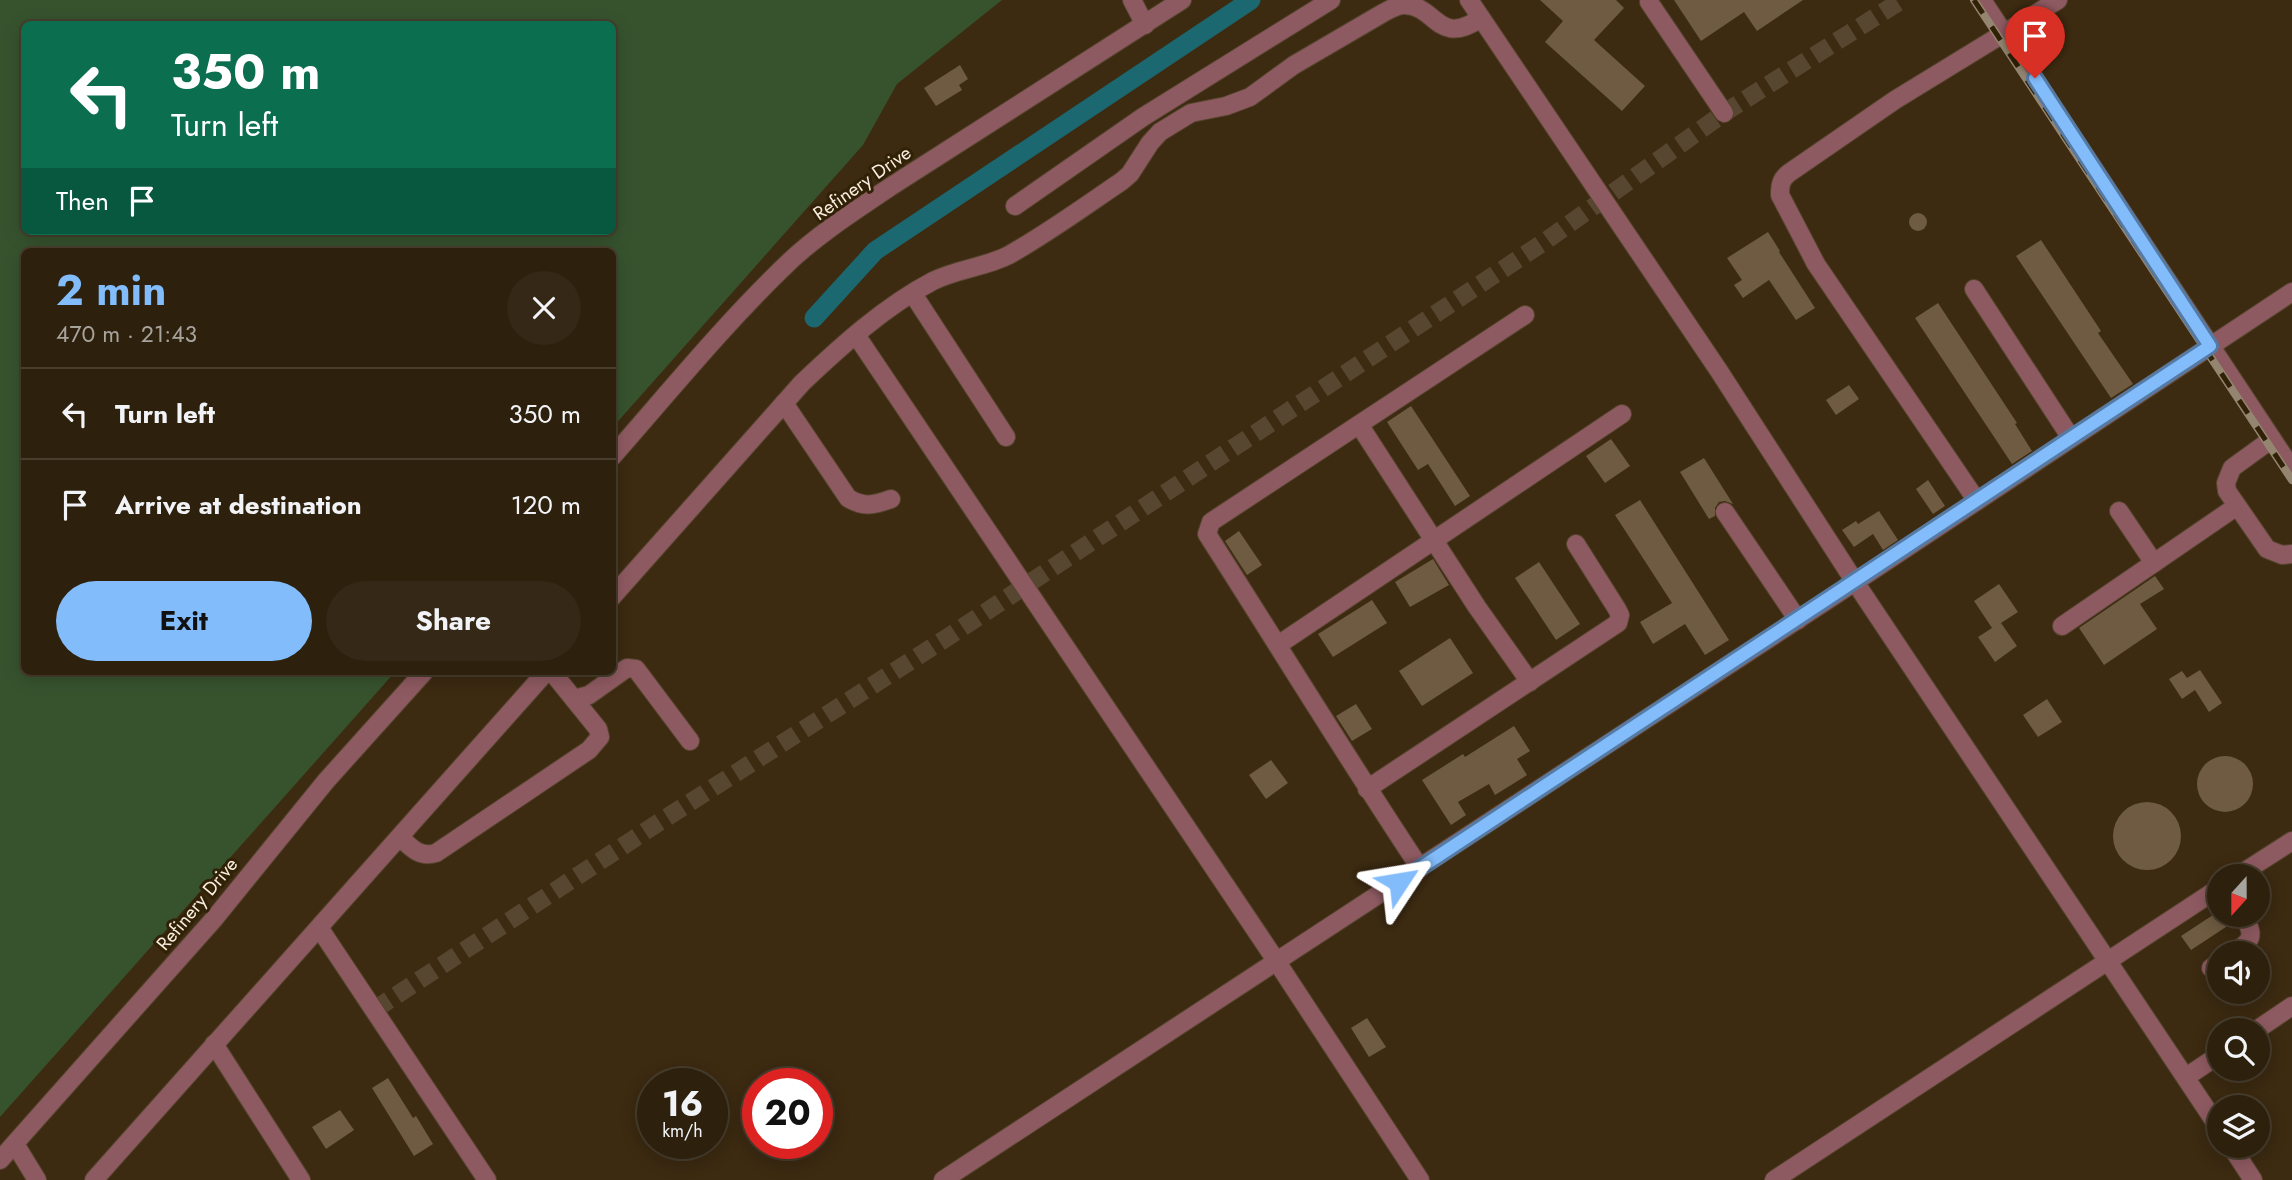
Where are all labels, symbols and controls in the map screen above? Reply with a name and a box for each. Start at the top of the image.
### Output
pin [2005,6,2065,78]
icon: arrive [2016,17,2054,55]
text: 350 m [171,37,320,107]
icon: left [56,49,147,140]
text: Turn left [171,102,278,148]
street label: Refinery Drive [808,139,917,227]
text: Then [56,182,109,220]
icon: arrive [123,182,161,220]
text: 2 min [56,260,166,321]
button: close [507,271,581,345]
text: 470 m · 21:43 [56,317,197,351]
icon: left [56,395,94,433]
text: Turn left [115,395,215,433]
text: 350 m [508,395,581,433]
icon: arrive [56,486,94,524]
text: Arrive at destination [115,486,362,524]
text: 120 m [511,486,581,524]
button: Exit [56,581,312,661]
button: Share [326,581,581,661]
position arrow [1362,845,1436,919]
street label: Refinery Drive [150,852,244,956]
north arrow [2207,864,2270,928]
map controls [2207,864,2270,1158]
button: sound [2207,941,2270,1004]
button: search [2207,1018,2270,1081]
speed limit sign: 20 [742,1068,833,1159]
text: 16 [662,1079,703,1129]
button: layers [2207,1095,2270,1158]
text: km/h [662,1118,703,1144]

